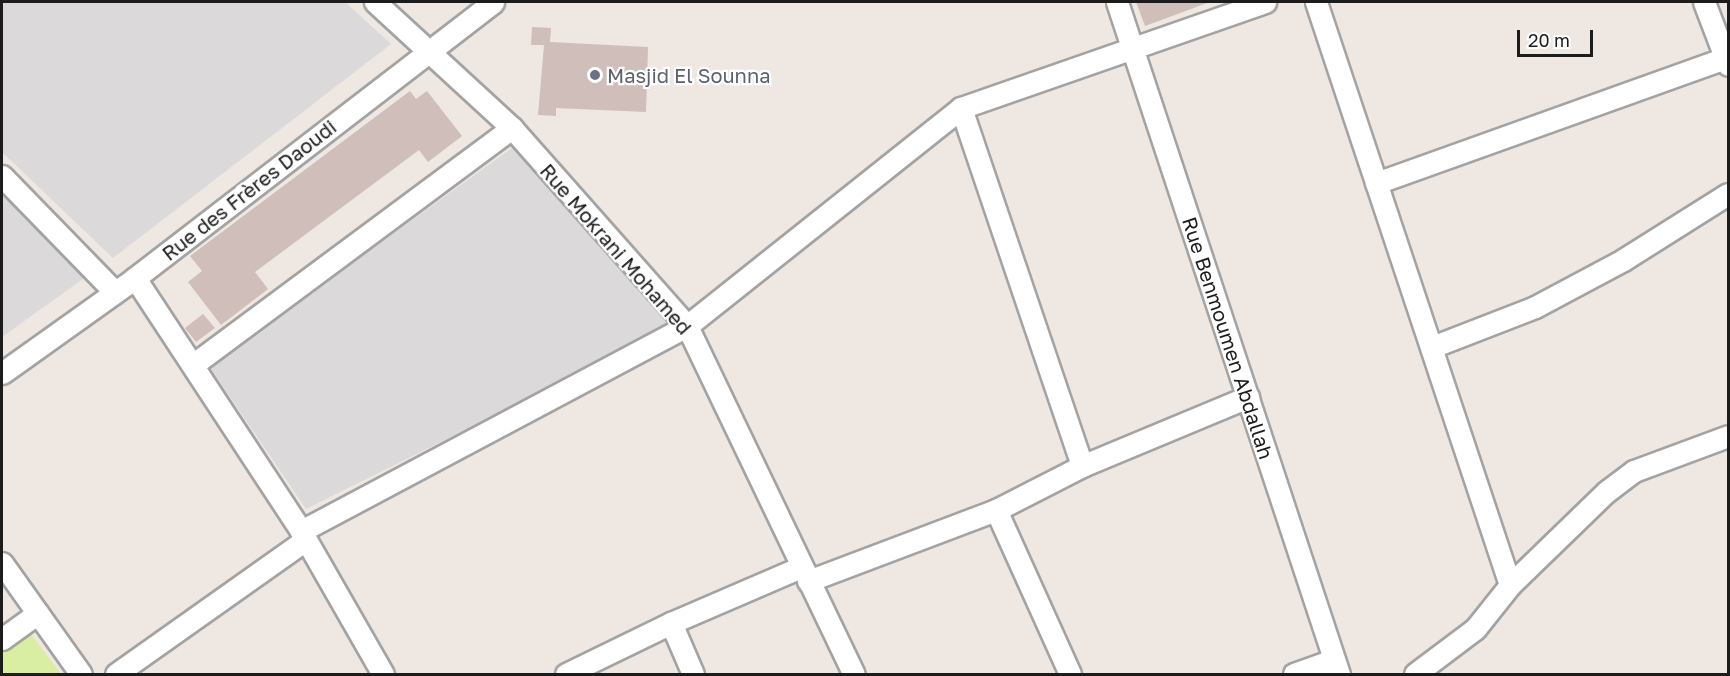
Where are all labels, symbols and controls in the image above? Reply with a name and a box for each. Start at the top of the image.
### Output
scale bar [1520,18,1596,56]
text: 20 m [1528,29,1570,51]
place label: Masjid El Sounna [607,63,771,87]
marker: Masjid El Sounna [588,68,602,82]
street label: Rue des Frères Daoudi [157,115,341,265]
street label: Rue Mokrani Mohamed [535,159,697,339]
street label: Rue Benmoumen Abdallah [1177,214,1279,462]

